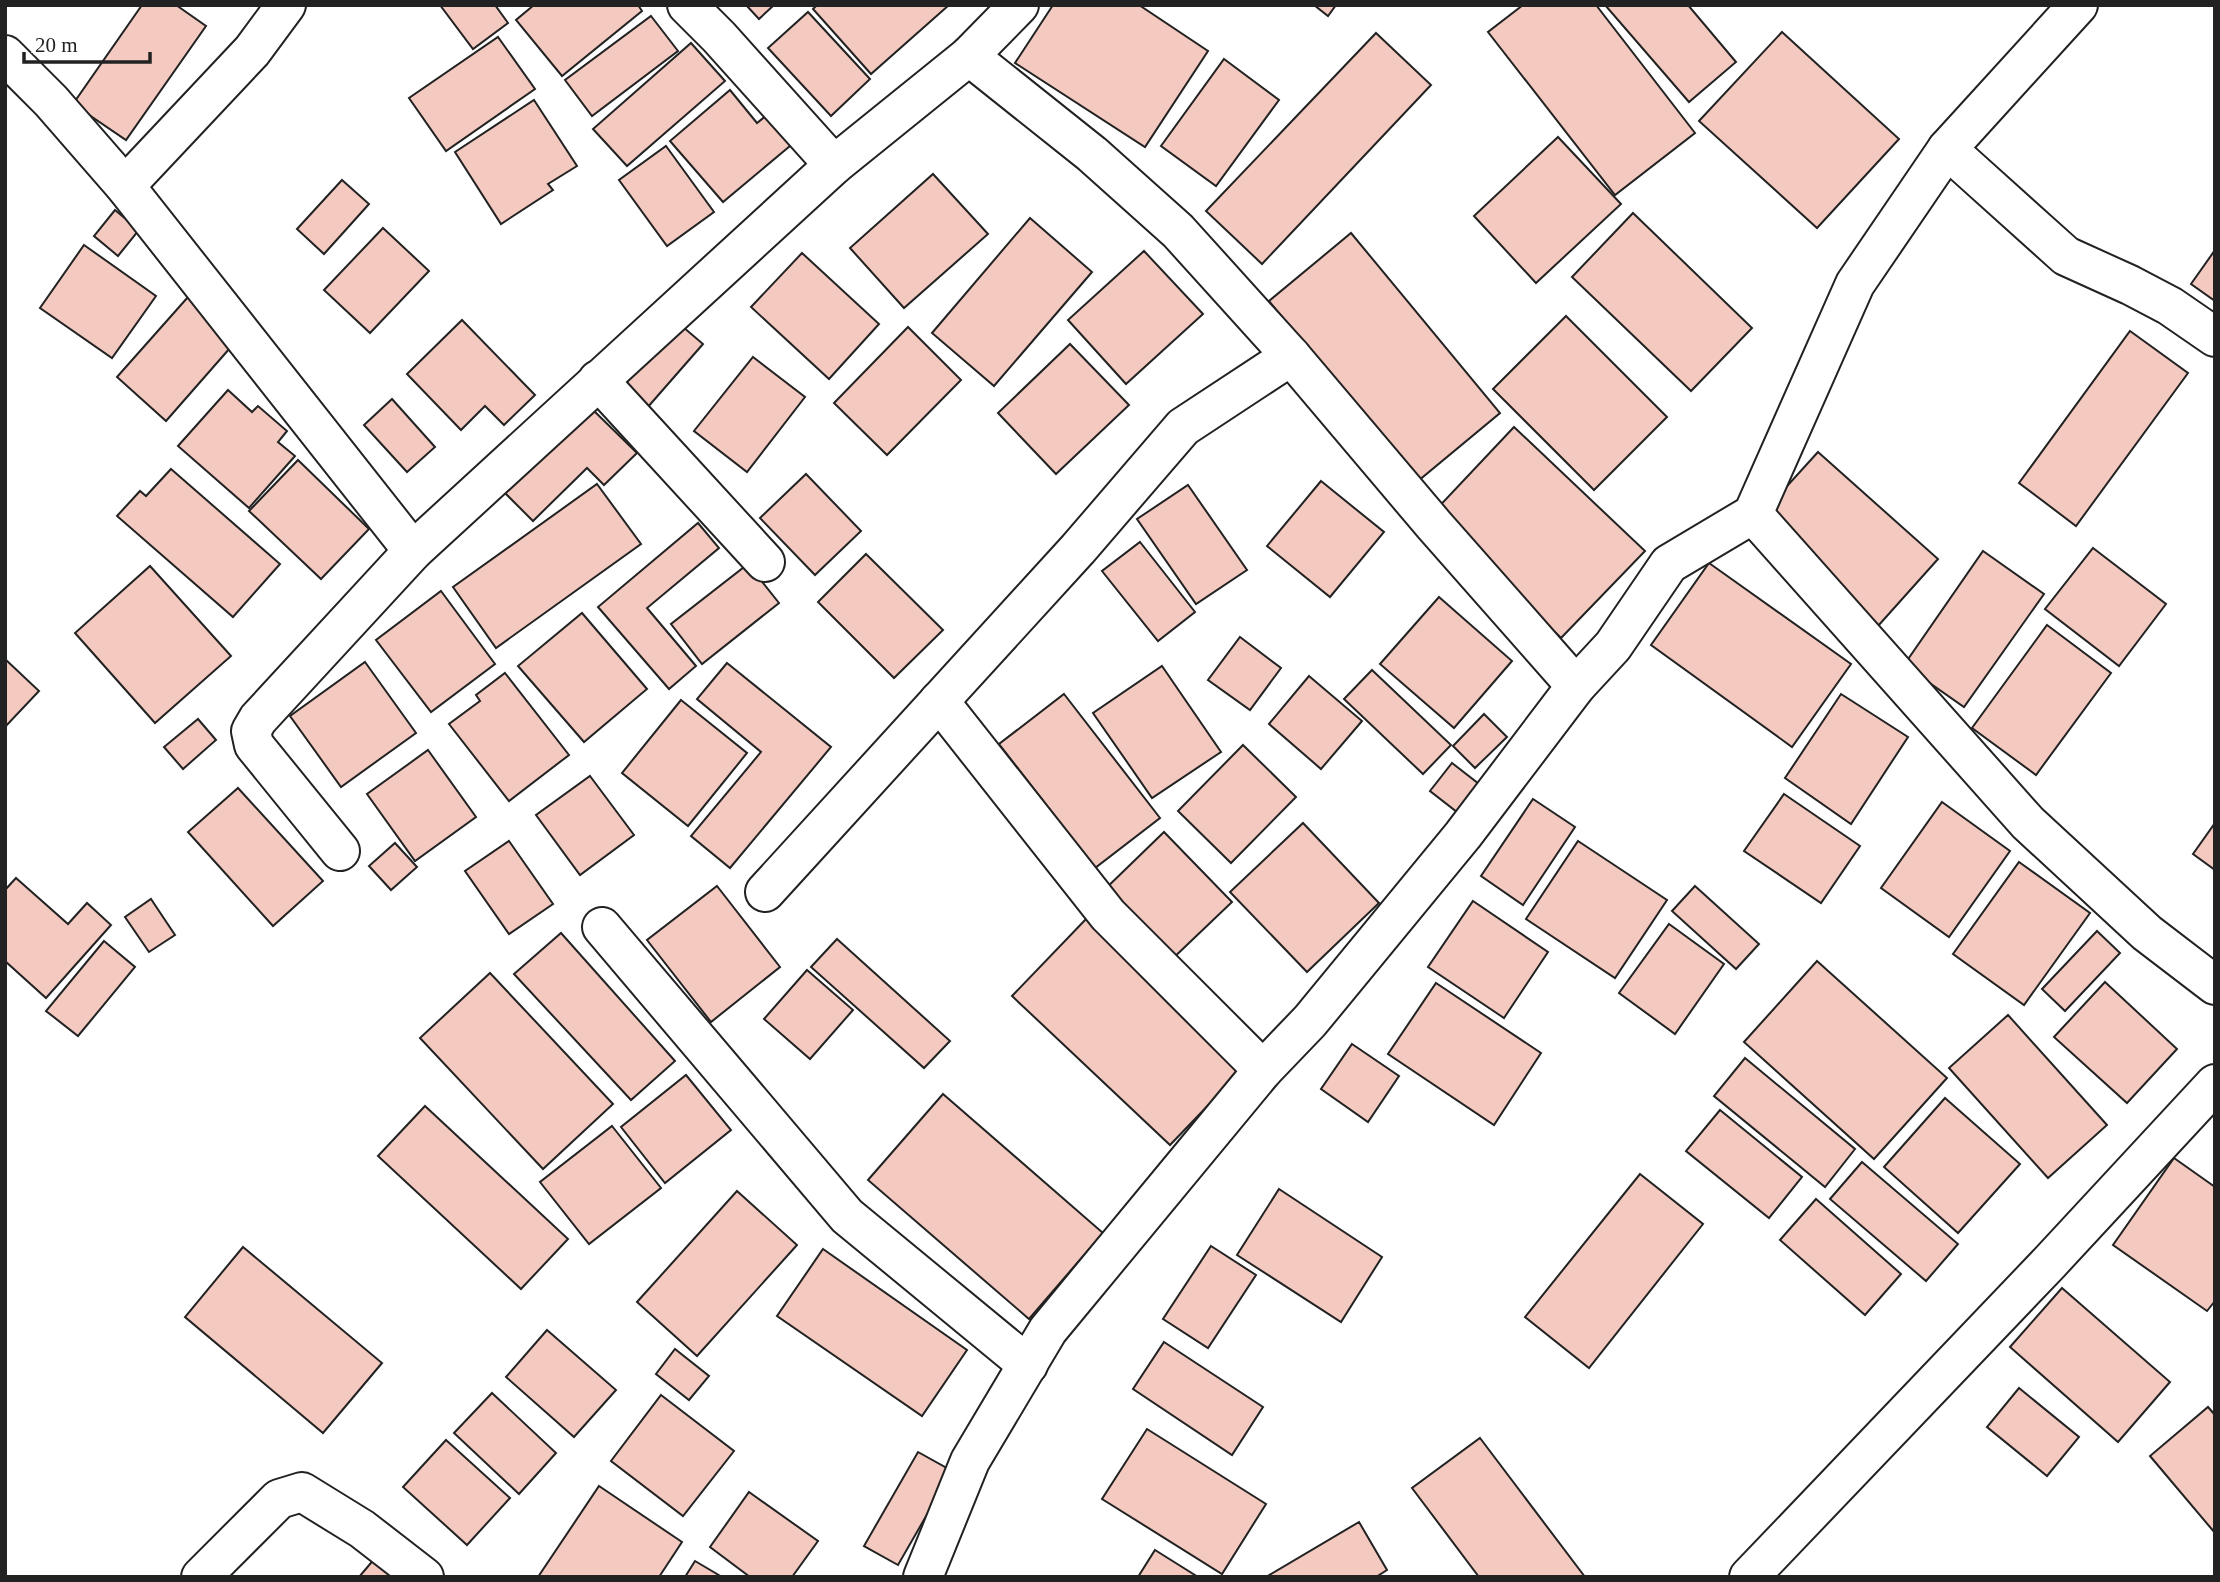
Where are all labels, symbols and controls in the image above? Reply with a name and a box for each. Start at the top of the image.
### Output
scale bar [24,21,150,65]
text: 20 m [35,33,78,57]

